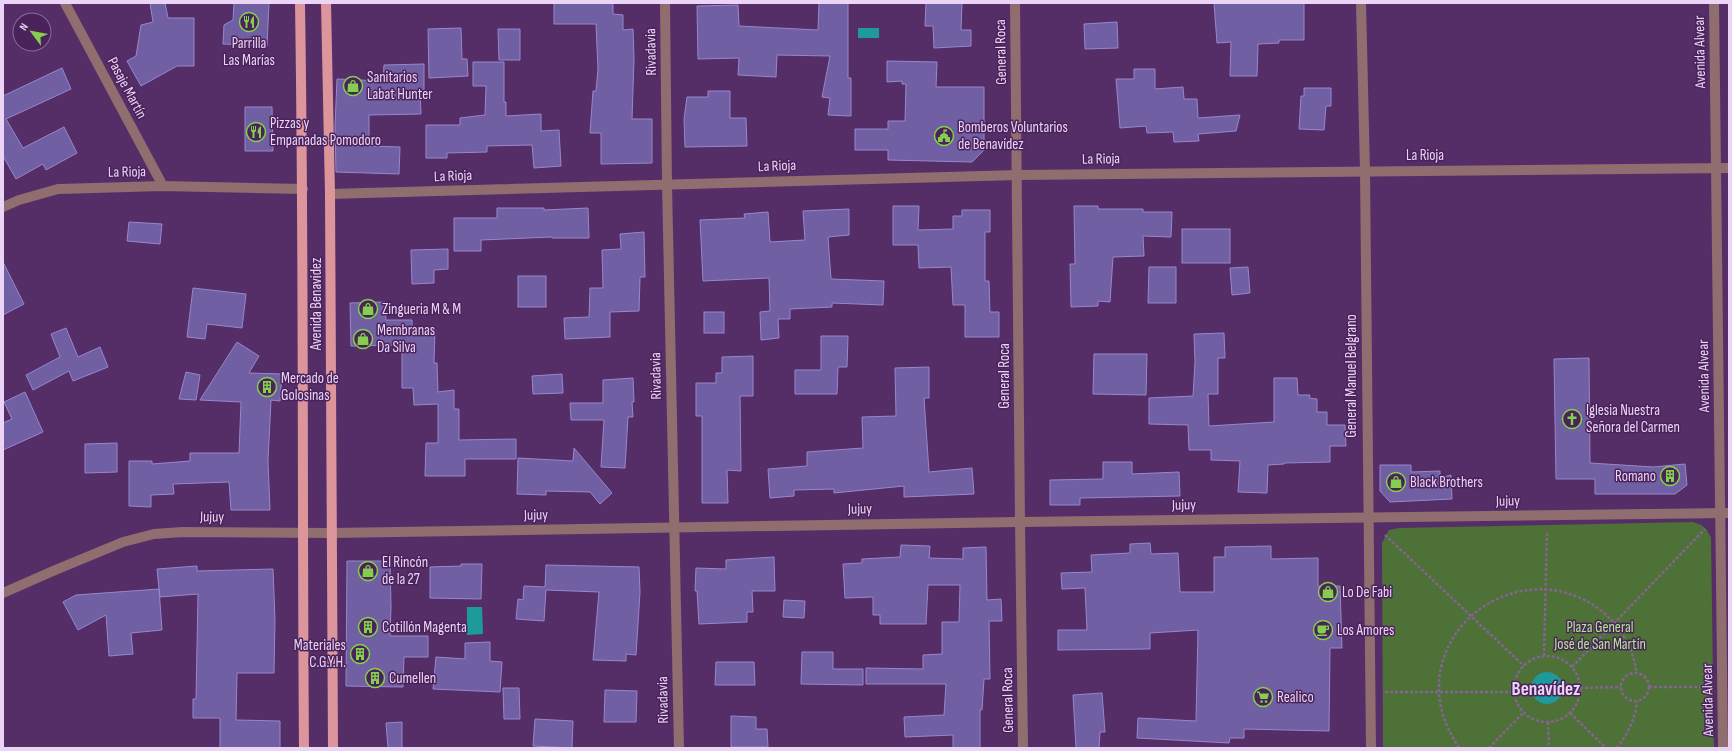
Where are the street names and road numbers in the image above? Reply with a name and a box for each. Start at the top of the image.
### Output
street label: Avenida Alvear [1690,15,1710,90]
street label: General Roca [991,19,1011,85]
street label: Rivadavia [641,28,661,76]
street label: Pasaje Martín [103,54,151,122]
street label: La Rioja [1406,146,1444,165]
street label: La Rioja [1082,149,1120,169]
street label: La Rioja [758,156,797,176]
street label: La Rioja [108,162,146,182]
street label: La Rioja [434,166,473,186]
street label: Avenida Benavídez [307,257,326,351]
street label: General Manuel Belgrano [1342,314,1361,438]
street label: Avenida Alvear [1694,339,1714,414]
street label: General Roca [995,343,1014,409]
street label: Rivadavia [646,352,666,400]
street label: Jujuy [1495,491,1520,511]
street label: Jujuy [1171,495,1196,515]
street label: Jujuy [847,499,872,519]
street label: Jujuy [523,505,548,525]
street label: Jujuy [199,507,224,527]
street label: Avenida Alvear [1698,663,1718,738]
street label: General Roca [998,667,1018,733]
street label: Rivadavia [653,676,673,724]

